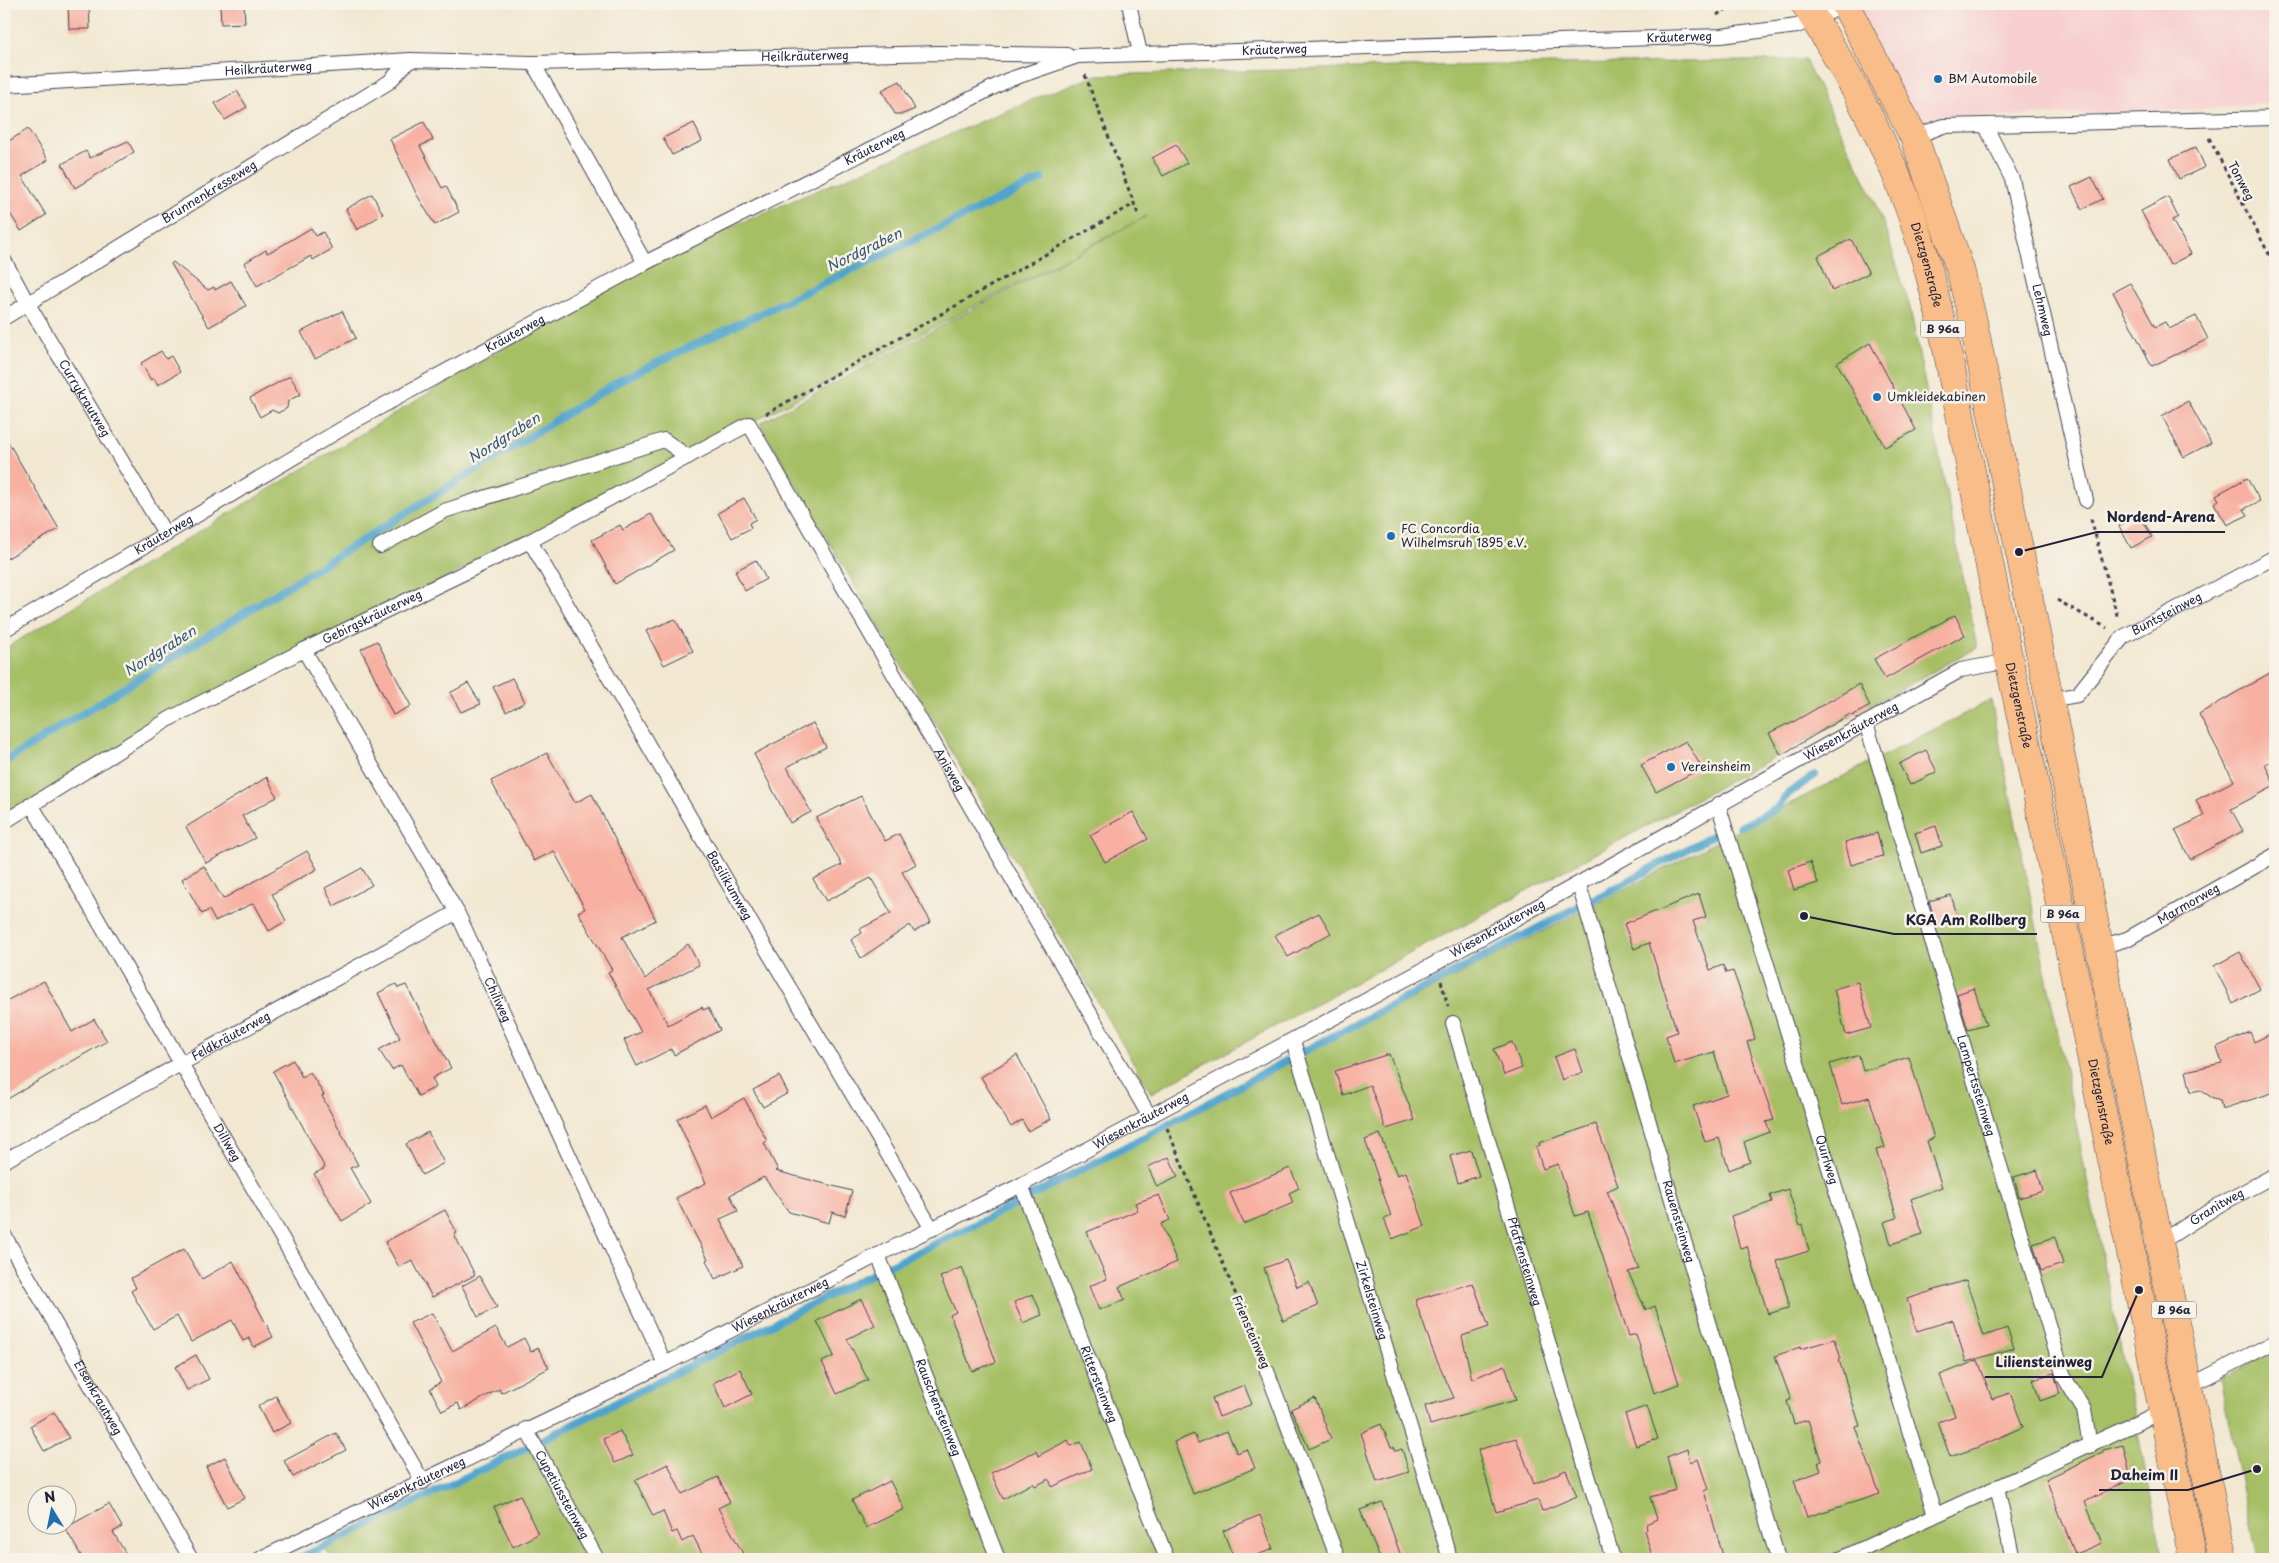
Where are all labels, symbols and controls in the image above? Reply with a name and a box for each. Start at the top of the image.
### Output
street label: Kräuterweg [1646,26,1712,46]
street label: Kräuterweg [1242,39,1308,59]
street label: Heilkräuterweg [761,45,849,65]
street label: Heilkräuterweg [224,56,313,79]
place label: BM Automobile [1948,69,2038,87]
marker: BM Automobile [1932,73,1944,85]
street label: Kräuterweg [841,123,908,169]
street label: Brunnenkresseweg [158,155,260,227]
street label: Tonweg [2224,158,2260,203]
street label: Dietzgenstraße [1907,220,1948,309]
water label: Nordgraben [823,222,906,277]
street label: Lehmweg [2028,282,2058,338]
street label: Kräuterweg [482,309,548,356]
road number: B 96a [1920,320,1966,338]
street label: Currykrautweg [55,356,115,440]
place label: Umkleidekabinen [1887,387,1986,405]
marker: Umkleidekabinen [1871,391,1883,403]
water label: Nordgraben [464,406,545,468]
callout: Nordend-Arena [2097,503,2225,532]
text: Nordend-Arena [2107,506,2216,527]
street label: Kräuterweg [130,509,196,558]
place label: FC Concordia Wilhelmsruh 1895 e.V. [1401,519,1527,551]
marker: FC Concordia Wilhelmsruh 1895 e.V. [1385,530,1397,542]
street label: Gebirgskräuterweg [319,584,425,648]
street label: Buntsteinweg [2128,587,2205,639]
water label: Nordgraben [120,619,201,681]
street label: Dietzgenstraße [2002,660,2037,750]
street label: Wiesenkräuterweg [1800,697,1901,764]
street label: Anisweg [930,744,970,795]
place label: Vereinsheim [1681,757,1751,775]
marker: Vereinsheim [1665,761,1677,773]
street label: Basilikumweg [703,847,758,923]
street label: Marmorweg [2154,878,2223,928]
street label: Wiesenkräuterweg [1446,894,1548,962]
callout: KGA Am Rollberg [1894,905,2037,934]
road number: B 96a [2040,906,2086,922]
text: KGA Am Rollberg [1906,909,2026,930]
street label: Chiliweg [480,974,517,1025]
street label: Feldkräuterweg [188,1006,273,1064]
street label: Lampertssteinweg [1953,1032,2001,1138]
street label: Dietzgenstraße [2084,1057,2119,1146]
street label: Wiesenkräuterweg [1089,1087,1192,1153]
street label: Dillweg [209,1119,246,1165]
street label: Quirlweg [1811,1132,1844,1187]
street label: Rauensteinweg [1659,1178,1700,1265]
street label: Granitweg [2186,1183,2247,1229]
street label: Pfaffensteinweg [1503,1215,1547,1308]
street label: Zirkelsteinweg [1352,1258,1393,1342]
street label: Wiesenkräuterweg [728,1272,831,1336]
street label: Friensteinweg [1228,1292,1276,1371]
road number: B 96a [2152,1302,2196,1318]
street label: Rittersteinweg [1076,1343,1123,1425]
callout: Liliensteinweg [1985,1348,2102,1377]
text: Liliensteinweg [1995,1351,2093,1372]
street label: Rauschensteinweg [912,1356,967,1459]
street label: Eisenkrautweg [70,1357,128,1438]
street label: Cupetiussteinweg [531,1446,595,1542]
street label: Wiesenkräuterweg [365,1451,468,1514]
callout: Daheim II [2099,1461,2188,1490]
text: Daheim II [2110,1464,2178,1485]
text: N [42,1485,57,1508]
north arrow [28,1486,78,1536]

